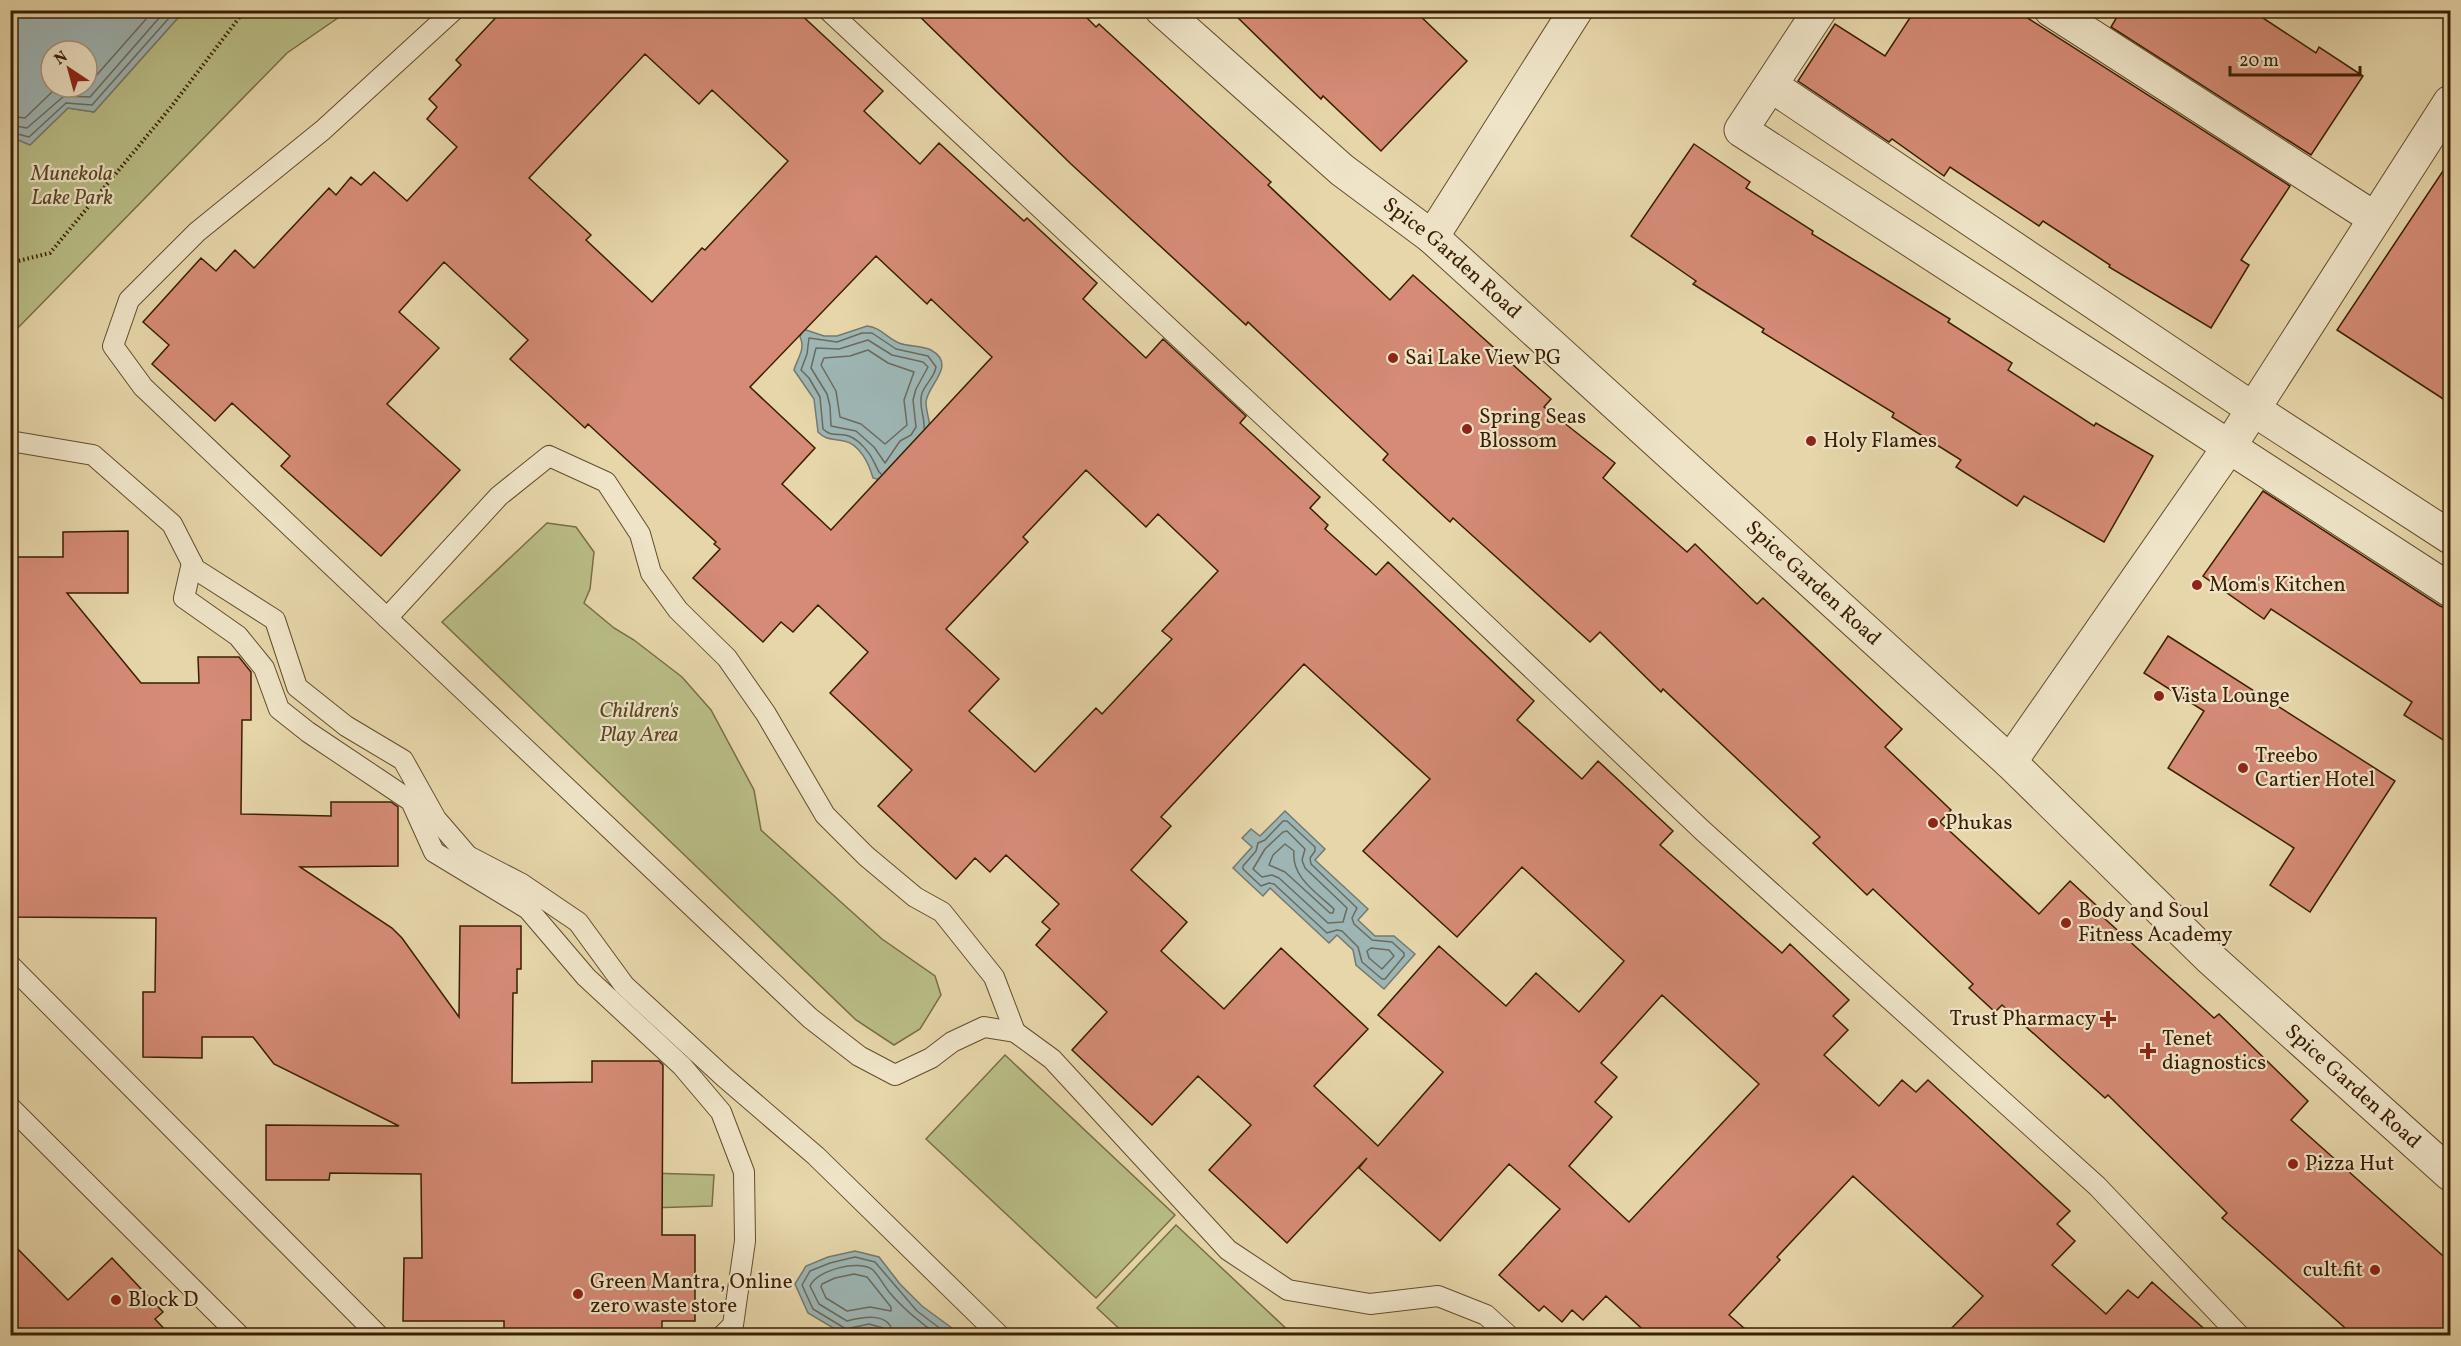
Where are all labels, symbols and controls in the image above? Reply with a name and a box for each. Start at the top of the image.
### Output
north arrow [39,39,99,99]
scale bar [2230,39,2360,77]
text: N [50,46,73,71]
text: 20 m [2239,49,2279,74]
park label: Munekola Lake Park [30,160,113,213]
street label: Spice Garden Road [1377,191,1528,326]
place label: Sai Lake View PG [1405,344,1561,373]
marker: Sai Lake View PG [1386,351,1400,365]
place label: Spring Seas Blossom [1479,403,1586,456]
marker: Spring Seas Blossom [1460,422,1474,436]
place label: Holy Flames [1823,427,1937,456]
marker: Holy Flames [1804,434,1818,448]
street label: Spice Garden Road [1739,514,1887,653]
place label: Mom's Kitchen [2209,571,2346,600]
marker: Mom's Kitchen [2190,578,2204,592]
place label: Vista Lounge [2171,682,2290,711]
marker: Vista Lounge [2152,689,2166,703]
park label: Children's Play Area [599,697,679,750]
place label: Treebo Cartier Hotel [2255,742,2375,795]
marker: Treebo Cartier Hotel [2236,761,2250,775]
place label: Phukas [1945,809,2012,838]
marker: Phukas [1926,816,1940,830]
place label: Body and Soul Fitness Academy [2078,897,2233,950]
marker: Body and Soul Fitness Academy [2059,916,2073,930]
place label: Trust Pharmacy [1950,1005,2097,1034]
marker: Trust Pharmacy [2101,1012,2115,1026]
street label: Spice Garden Road [2278,1017,2427,1156]
place label: Tenet diagnostics [2162,1025,2266,1078]
marker: Tenet diagnostics [2139,1042,2157,1060]
place label: Pizza Hut [2305,1150,2394,1179]
marker: Pizza Hut [2286,1157,2300,1171]
place label: cult.fit [2303,1256,2363,1285]
marker: cult.fit [2368,1263,2382,1277]
place label: Green Mantra, Online zero waste store [590,1268,793,1321]
place label: Block D [128,1286,198,1315]
marker: Green Mantra, Online zero waste store [571,1287,585,1301]
marker: Block D [109,1293,123,1307]

